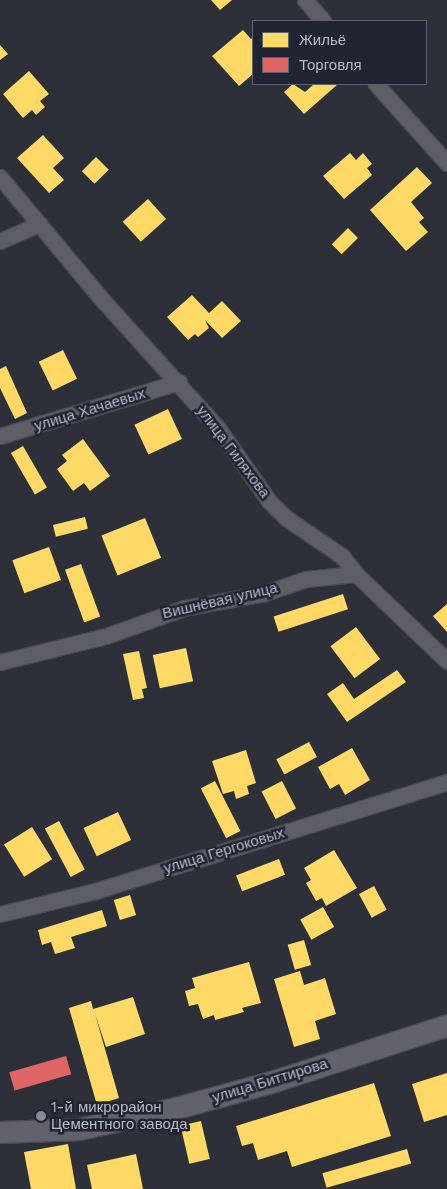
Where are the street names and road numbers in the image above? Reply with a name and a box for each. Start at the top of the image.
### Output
street label: улица Хачаевых [32,385,148,435]
street label: улица Гиляхова [193,402,273,502]
street label: Вишнёвая улица [161,579,279,623]
street label: улица Гергоковых [162,824,286,878]
street label: улица Биттирова [210,1055,330,1107]

